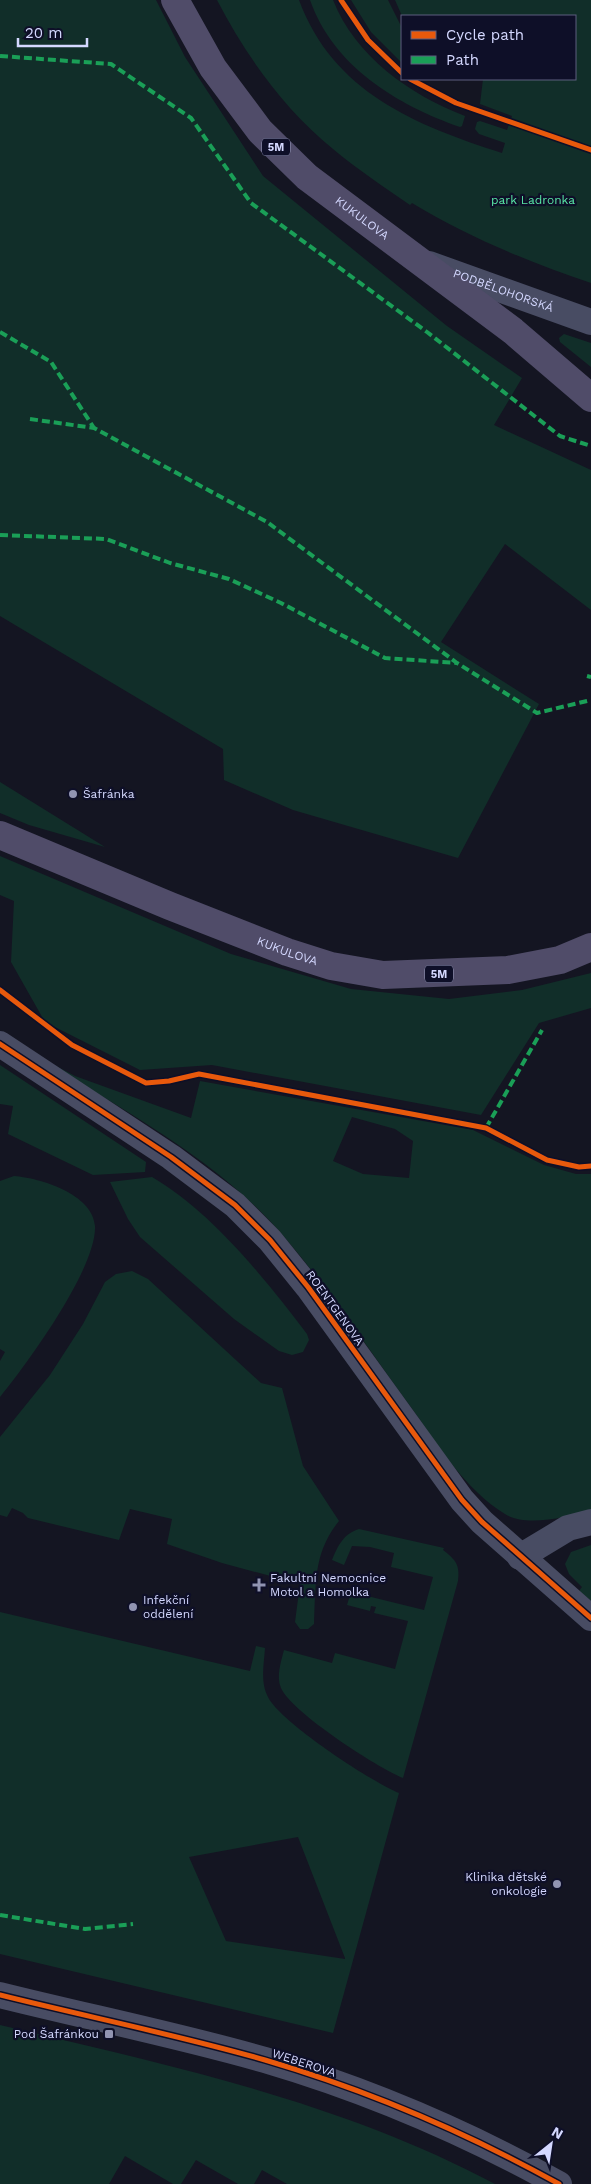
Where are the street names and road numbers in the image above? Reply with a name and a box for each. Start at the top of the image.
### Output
road number: 5M [262,138,290,156]
street label: KUKULOVA [332,194,392,243]
street label: PODBĚLOHORSKÁ [451,266,556,315]
street label: KUKULOVA [255,934,319,968]
road number: 5M [425,966,453,982]
street label: ROENTGENOVA [303,1268,367,1348]
street label: WEBEROVA [270,2046,338,2080]

